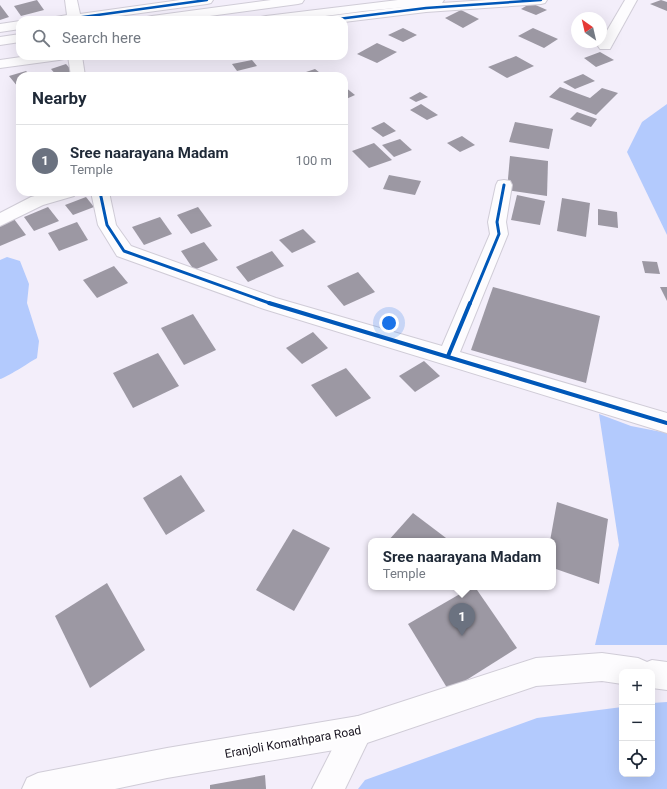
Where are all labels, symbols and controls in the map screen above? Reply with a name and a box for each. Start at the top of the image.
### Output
north arrow [571,12,607,48]
search box [16,16,348,60]
icon: search [30,27,52,49]
text: Search here [62,29,141,47]
text: Nearby [32,88,87,108]
text: Sree naarayana Madam [70,144,228,162]
text: 1 [41,153,49,168]
text: 100 m [295,153,332,168]
text: Temple [70,162,113,177]
your location [379,313,399,333]
popup [368,538,556,590]
text: Sree naarayana Madam [383,548,541,566]
text: Temple [383,566,426,581]
pin: 1 [449,603,475,636]
map controls [619,669,655,777]
button: + [619,669,655,705]
button: − [619,705,655,741]
street label: Eranjoli Komathpara Road [224,723,362,761]
button: locate [619,741,655,777]

